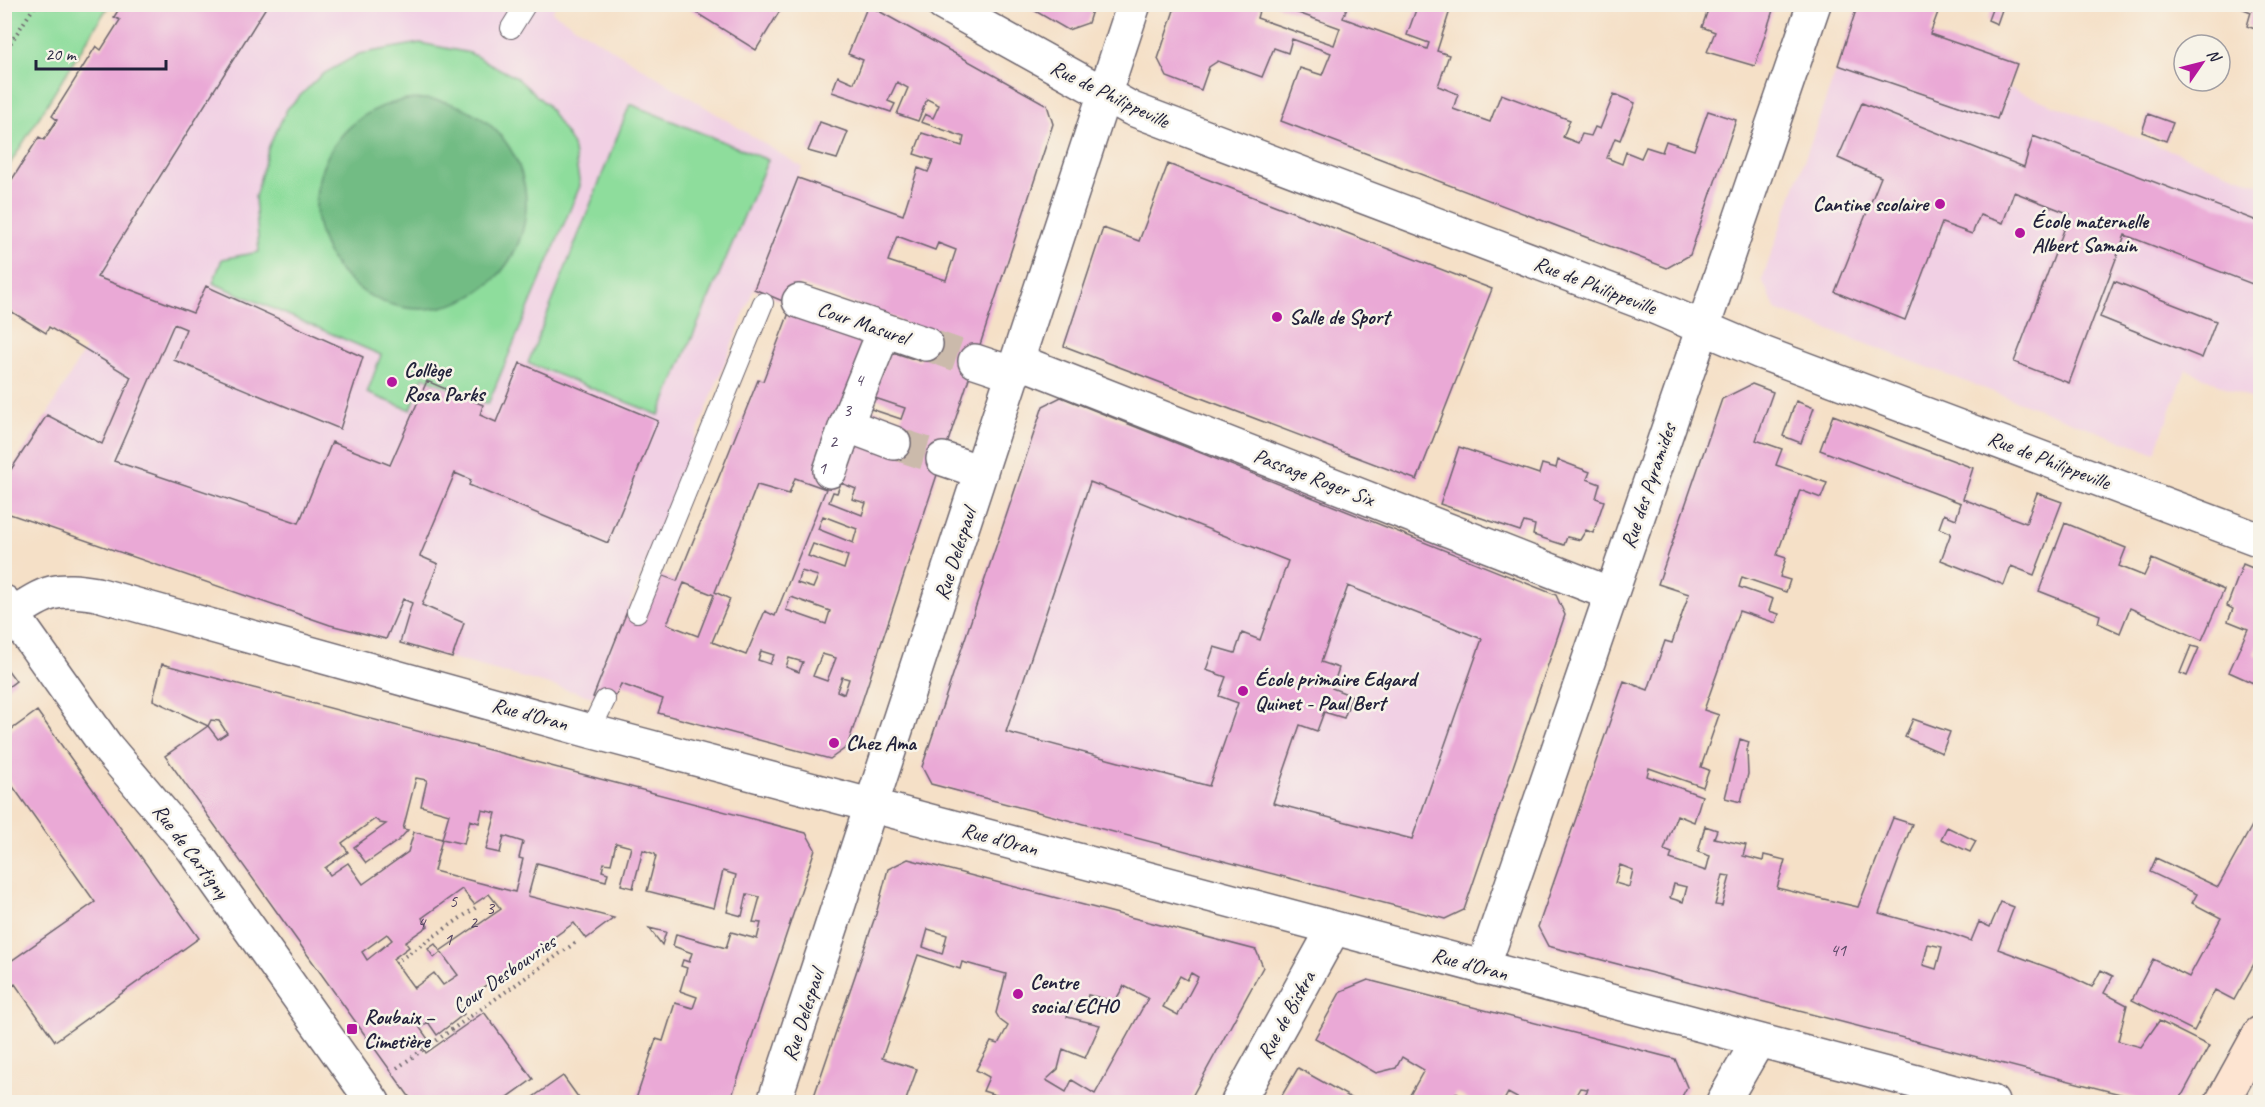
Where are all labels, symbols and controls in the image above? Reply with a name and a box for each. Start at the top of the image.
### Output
scale bar [36,33,166,71]
north arrow [2172,33,2232,93]
text: 20 m [45,43,78,65]
text: N [2202,45,2226,67]
street label: Rue de Philippeville [1046,54,1175,134]
place label: Cantine scolaire [1813,191,1930,217]
marker: Cantine scolaire [1933,197,1947,211]
place label: École maternelle Albert Samain [2032,208,2150,258]
marker: École maternelle Albert Samain [2013,226,2027,240]
street label: Rue de Philippeville [1530,250,1661,321]
street label: Cour Masurel [814,295,915,352]
place label: Salle de Sport [1289,304,1392,330]
marker: Salle de Sport [1270,310,1284,324]
place label: Collège Rosa Parks [404,357,487,407]
house number: 4 [855,369,865,391]
marker: Collège Rosa Parks [385,375,399,389]
house number: 3 [843,399,853,421]
street label: Rue des Pyramides [1615,418,1682,552]
street label: Rue de Philippeville [1984,425,2115,496]
house number: 2 [829,430,839,452]
street label: Passage Roger Six [1250,442,1380,513]
house number: 1 [818,457,827,479]
street label: Rue Delespaul [928,502,983,603]
place label: École primaire Edgard Quinet - Paul Bert [1255,666,1419,716]
marker: École primaire Edgard Quinet - Paul Bert [1236,684,1250,698]
street label: Rue d'Oran [489,691,571,737]
place label: Chez Ama [846,730,917,756]
marker: Chez Ama [827,736,841,750]
street label: Rue de Cartigny [147,798,236,905]
street label: Rue d'Oran [959,816,1041,862]
house number: 5 [449,890,458,912]
house number: 3 [486,897,496,919]
house number: 2 [469,911,479,933]
house number: 4 [417,912,427,934]
house number: 1 [444,928,453,950]
street label: Cour Desbouvries [447,928,562,1019]
house number: 41 [1830,939,1847,961]
street label: Rue d'Oran [1429,941,1511,987]
street label: Rue Delespaul [776,963,831,1064]
street label: Rue de Biskra [1251,965,1321,1063]
place label: Centre social ECHO [1030,969,1120,1019]
marker: Centre social ECHO [1011,987,1025,1001]
place label: Roubaix – Cimetière [364,1004,436,1054]
marker: Roubaix – Cimetière [345,1022,359,1036]

